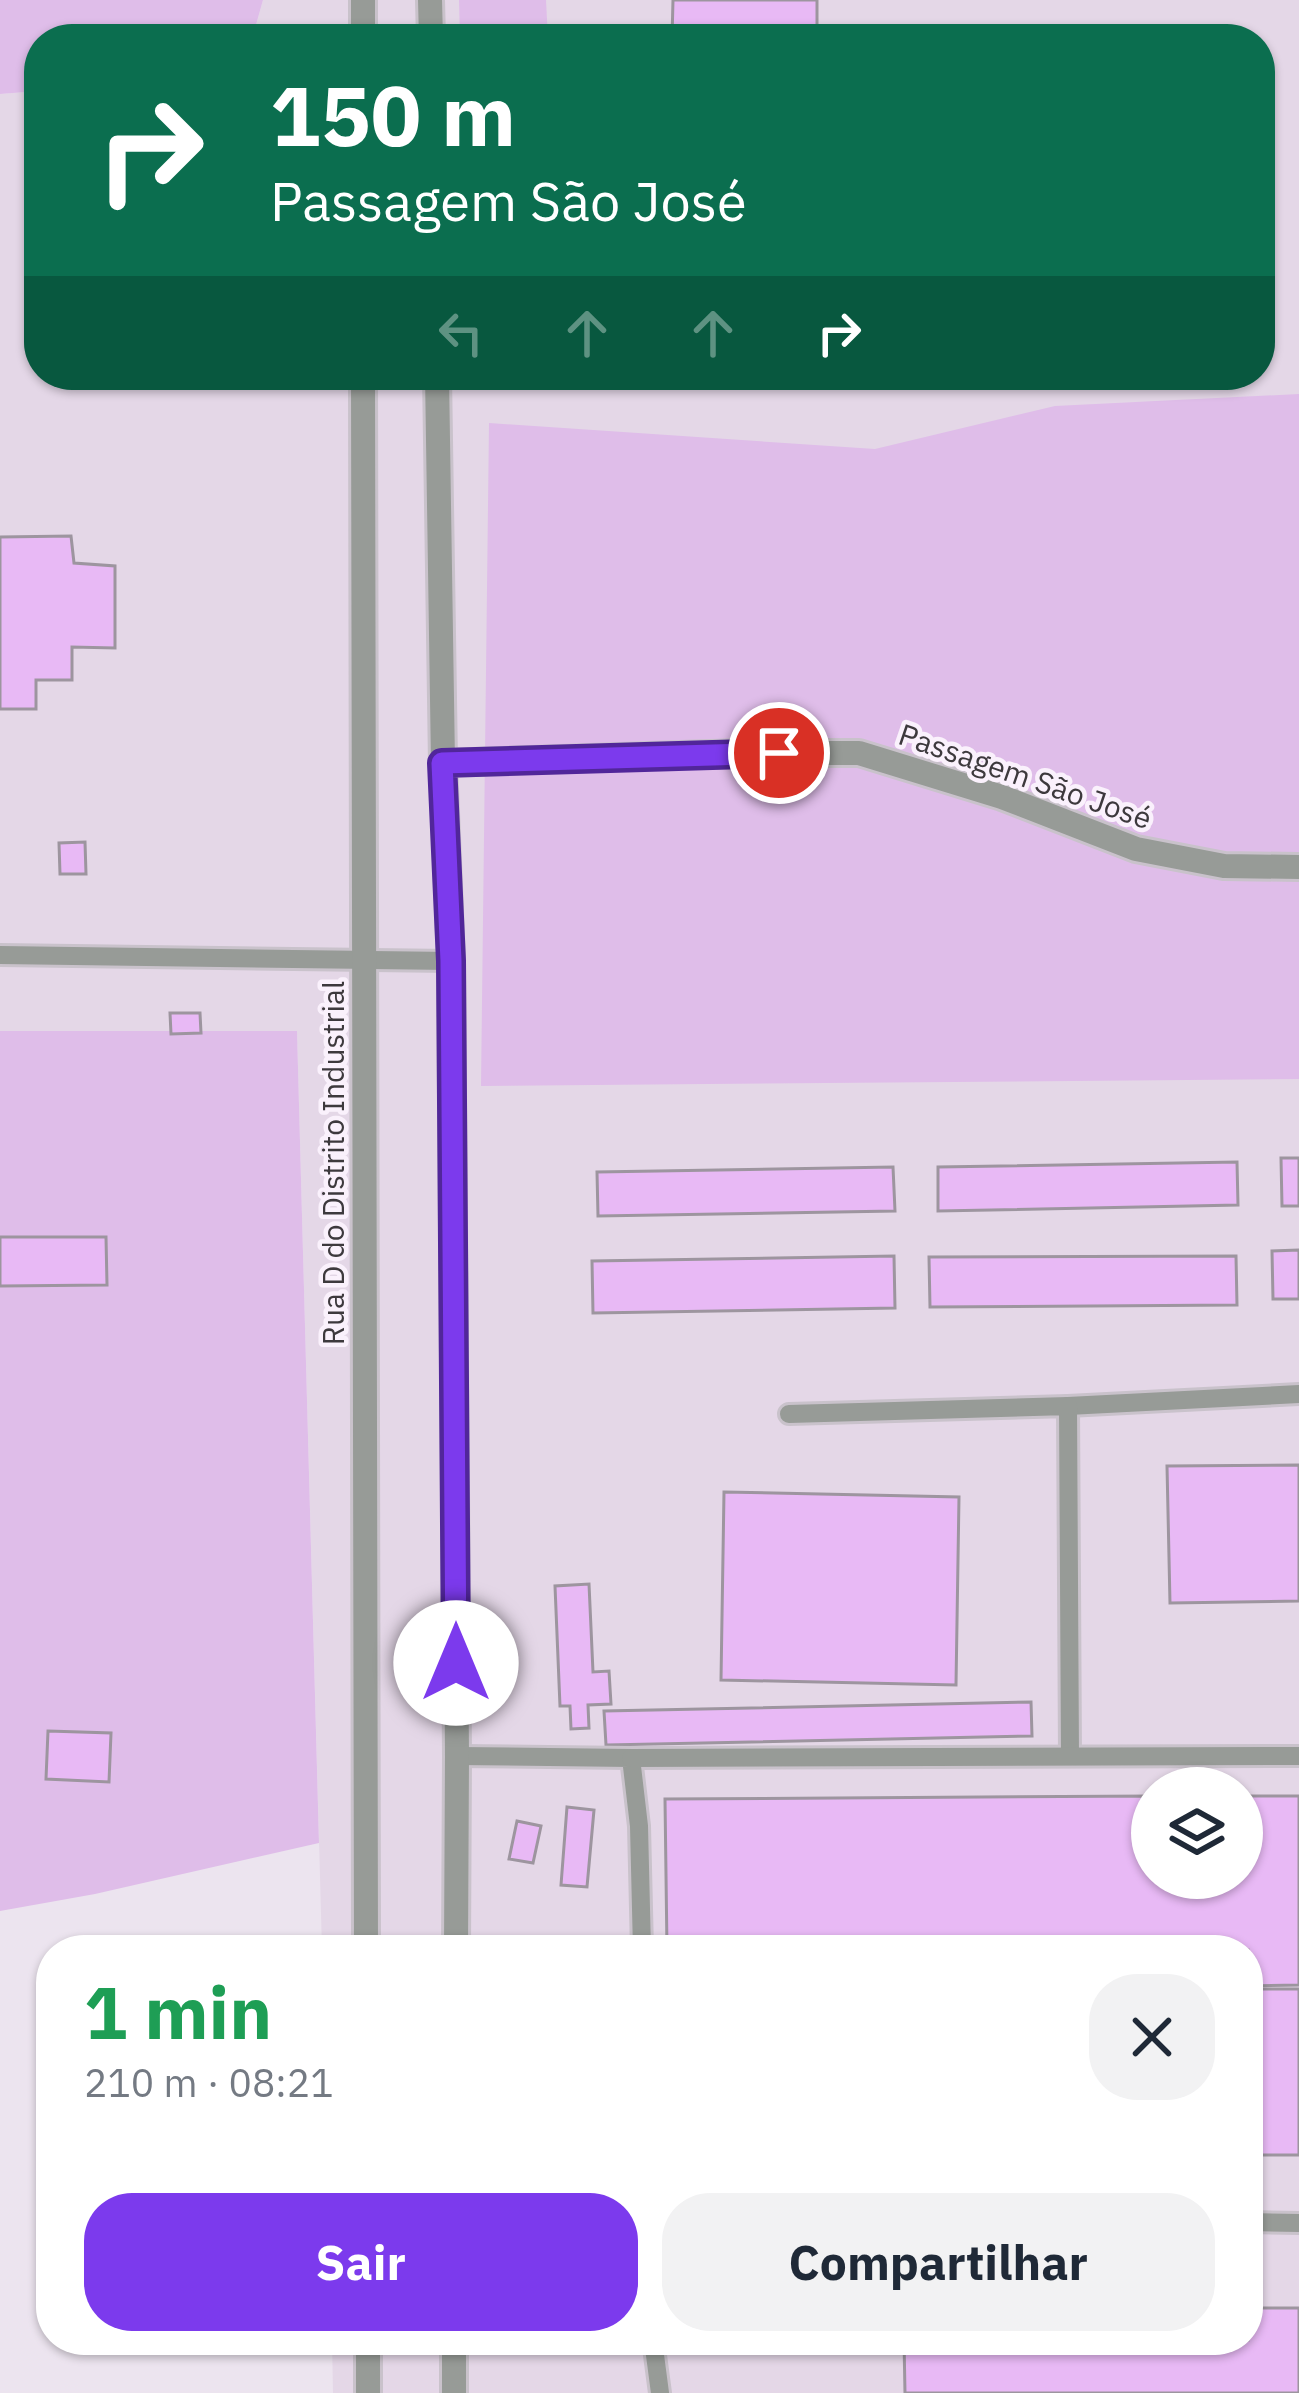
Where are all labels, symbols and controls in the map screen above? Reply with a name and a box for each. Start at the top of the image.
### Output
text: 150 m [270,60,516,169]
icon: right [72,72,228,228]
text: Passagem São José [270,166,747,236]
icon: left [428,300,494,366]
icon: ahead [554,300,620,366]
icon: ahead [680,300,746,366]
icon: right [806,300,872,366]
pin [728,702,830,804]
street label: Passagem São José [894,714,1157,837]
icon: arrive [746,720,812,786]
street label: Rua D do Distrito Industrial [313,981,352,1345]
position arrow [393,1600,519,1726]
map controls [1131,1767,1263,1899]
button: layers [1131,1767,1263,1899]
text: 1 min [84,1965,272,2059]
button: close [1089,1974,1215,2100]
text: 210 m · 08:21 [84,2057,334,2108]
button: Sair [84,2193,638,2331]
button: Compartilhar [662,2193,1215,2331]

